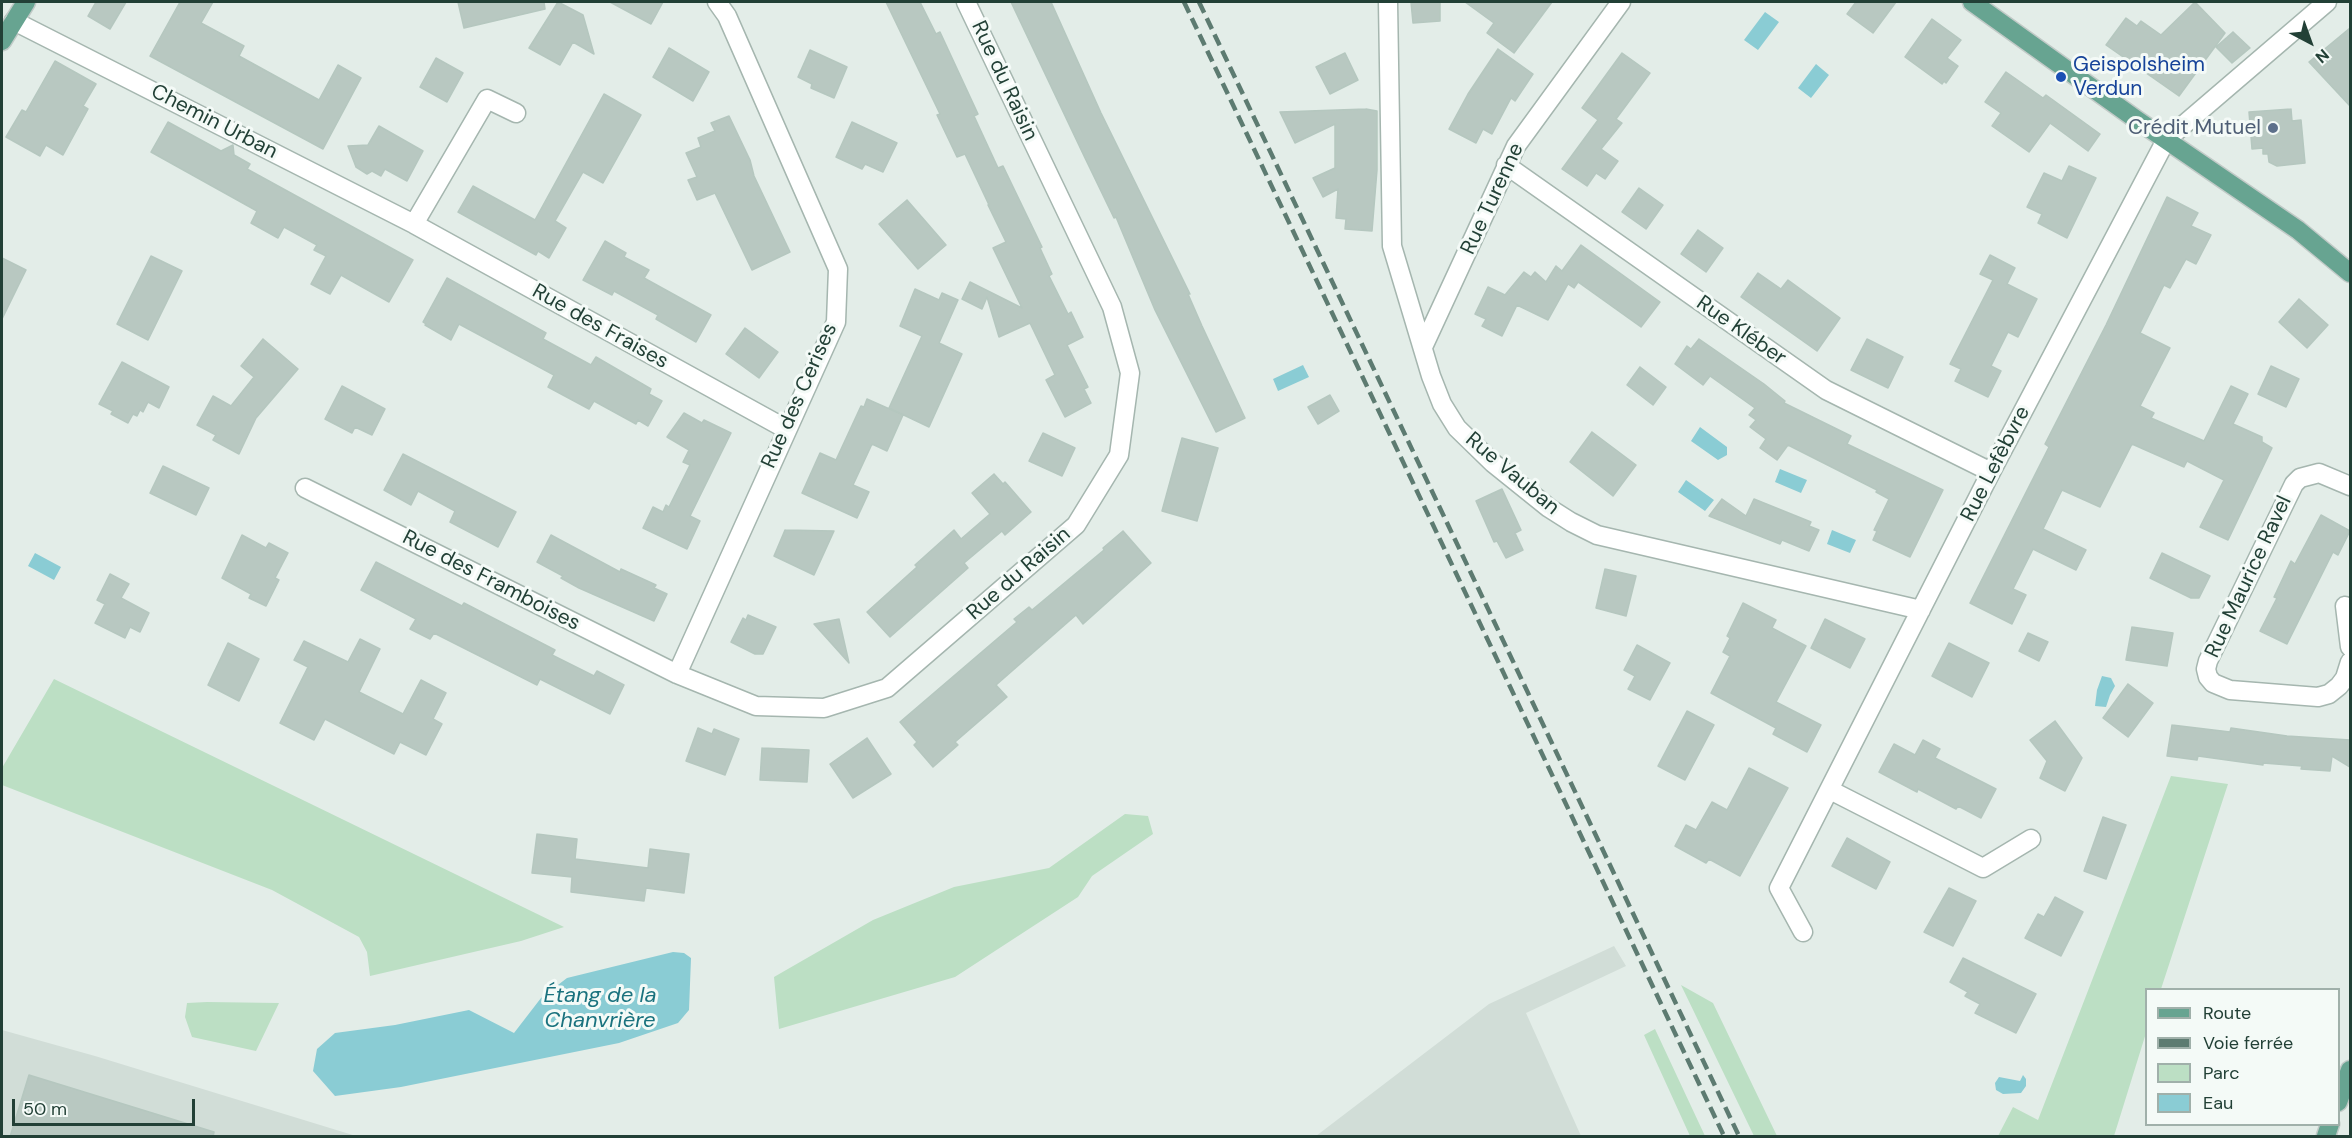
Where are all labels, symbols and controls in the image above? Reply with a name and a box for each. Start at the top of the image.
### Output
north arrow [2280,12,2340,72]
street label: Rue du Raisin [965,17,1043,145]
text: N [2311,44,2333,68]
place label: Geispolsheim Verdun [2073,52,2205,102]
marker: Geispolsheim Verdun [2054,70,2068,84]
street label: Chemin Urban [147,79,281,165]
place label: Crédit Mutuel [2128,115,2261,141]
marker: Crédit Mutuel [2266,121,2280,135]
street label: Rue Turenne [1456,139,1530,259]
street label: Rue des Fraises [528,279,672,375]
street label: Rue Kléber [1691,291,1791,371]
street label: Rue des Cerises [757,320,843,472]
street label: Rue Lefèbvre [1956,402,2036,526]
street label: Rue Vauban [1460,427,1564,521]
street label: Rue Maurice Ravel [2200,492,2298,662]
street label: Rue du Raisin [962,522,1076,626]
street label: Rue des Framboises [398,525,584,637]
water label: Étang de la Chanvrière [543,983,657,1034]
legend [2145,988,2340,1126]
text: Route [2203,1001,2251,1025]
text: Voie ferrée [2203,1031,2293,1055]
text: Parc [2203,1061,2239,1085]
scale bar [15,1087,198,1125]
text: Eau [2203,1091,2233,1115]
text: 50 m [23,1097,67,1121]

